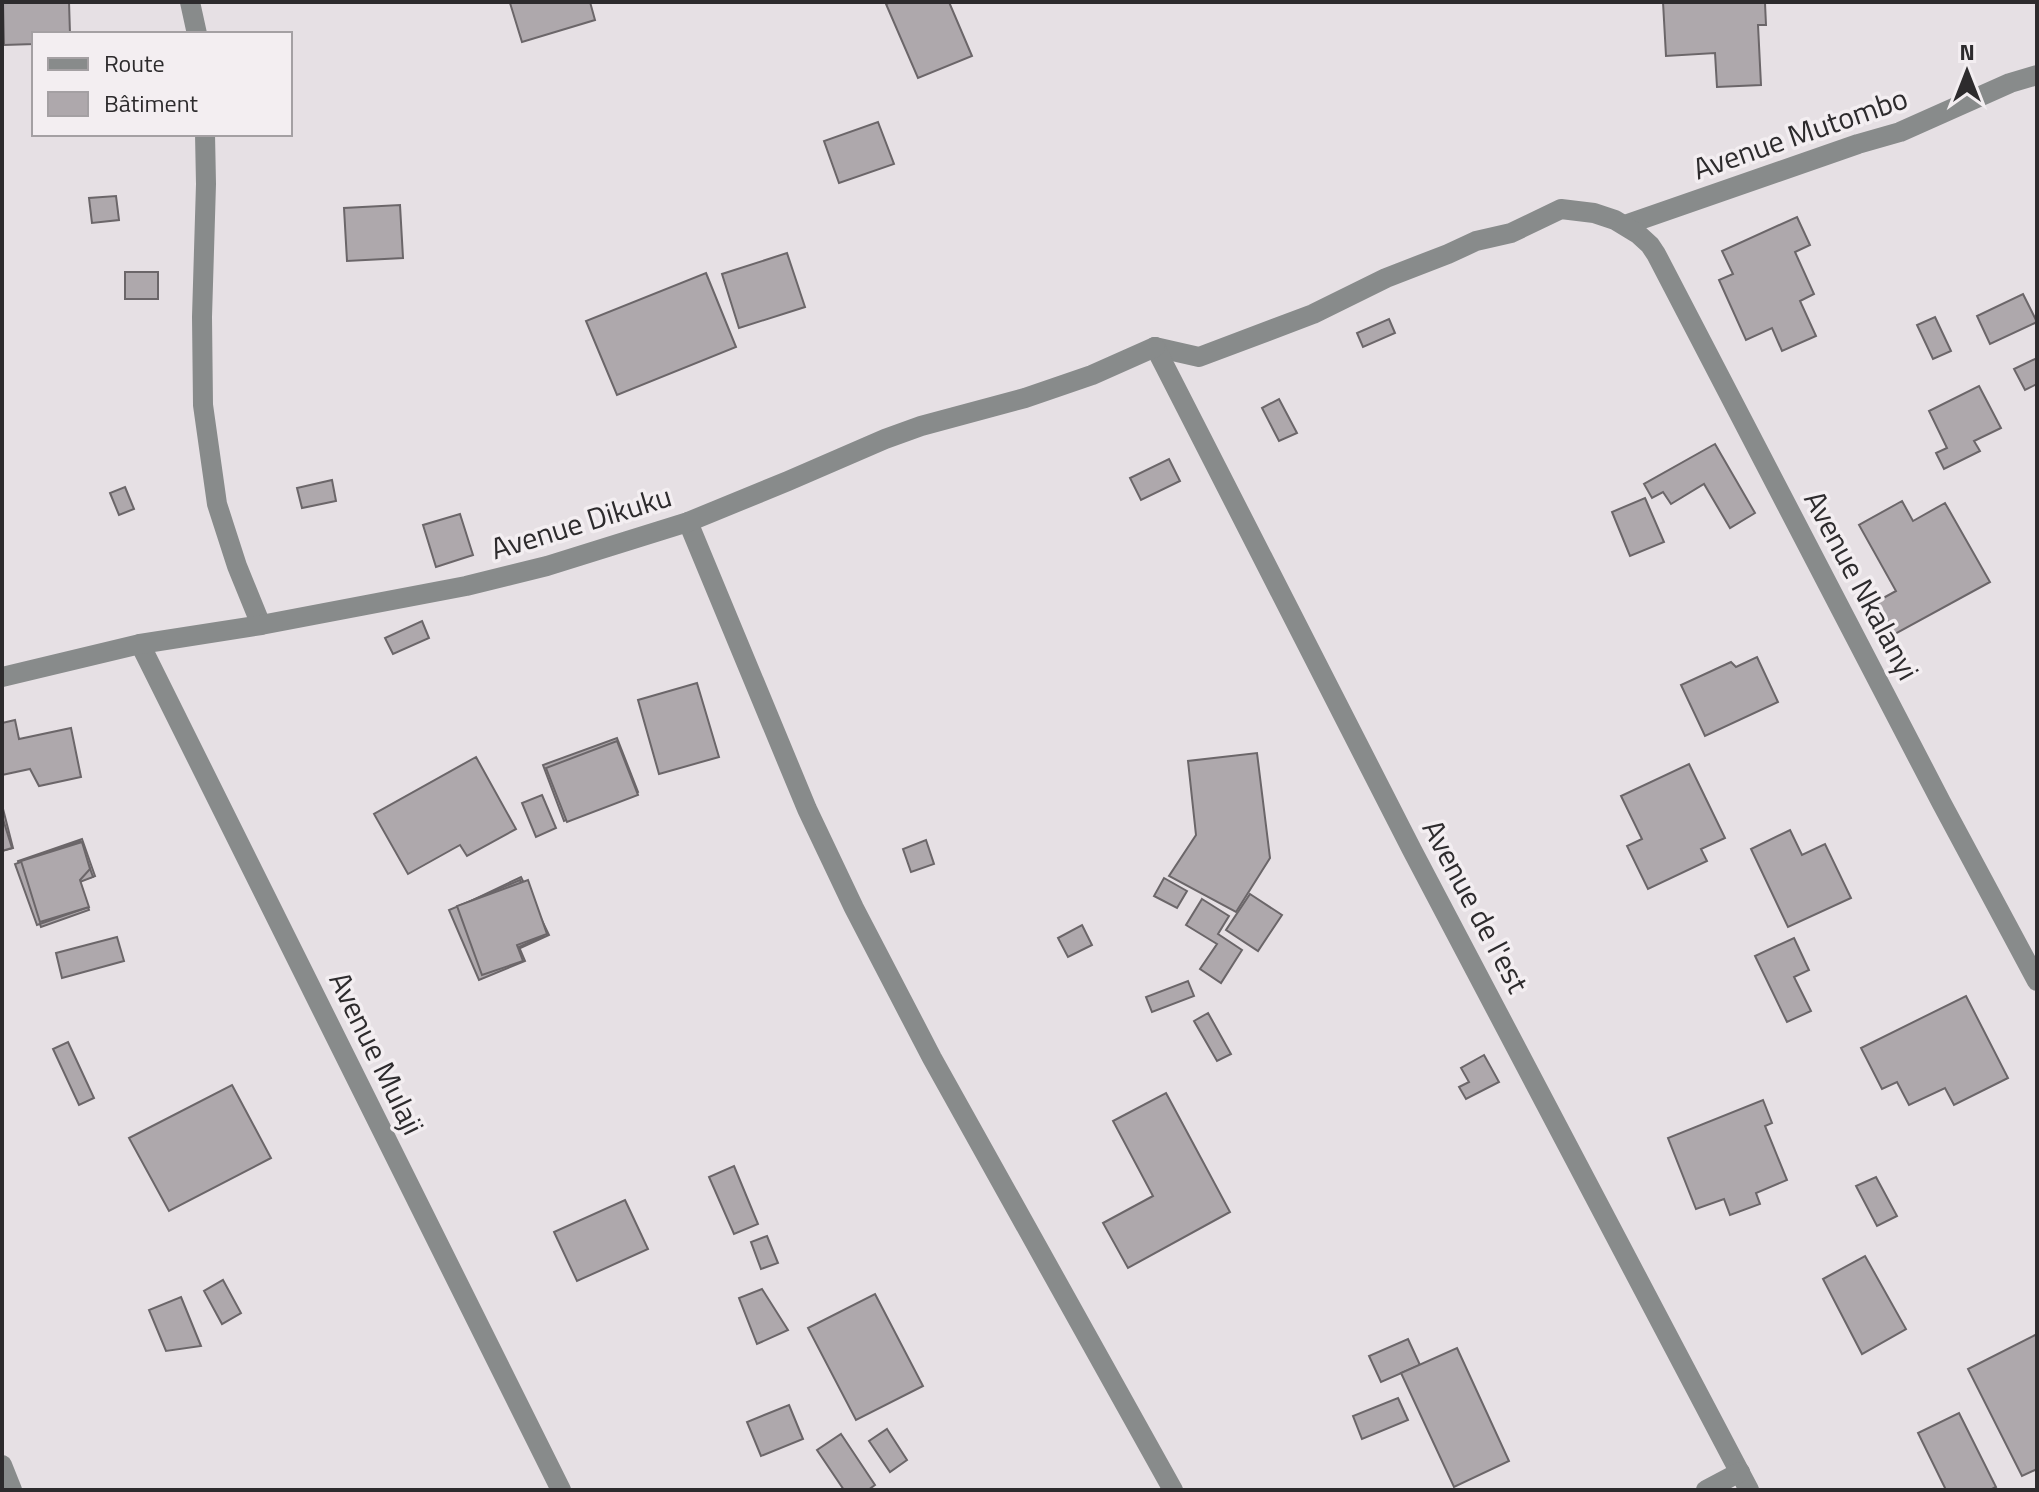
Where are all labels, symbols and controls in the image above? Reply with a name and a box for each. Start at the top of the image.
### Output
legend [32,32,292,136]
north arrow [1927,32,2007,112]
text: N [1959,35,1975,69]
text: Route [104,45,165,81]
street label: Avenue Mutombo [1686,75,1914,191]
text: Bâtiment [104,85,198,121]
street label: Avenue Dikuku [485,473,677,571]
street label: Avenue Nkalanyi [1793,482,1931,688]
street label: Avenue de l'est [1411,811,1541,1001]
street label: Avenue Mulaji [318,964,436,1142]

